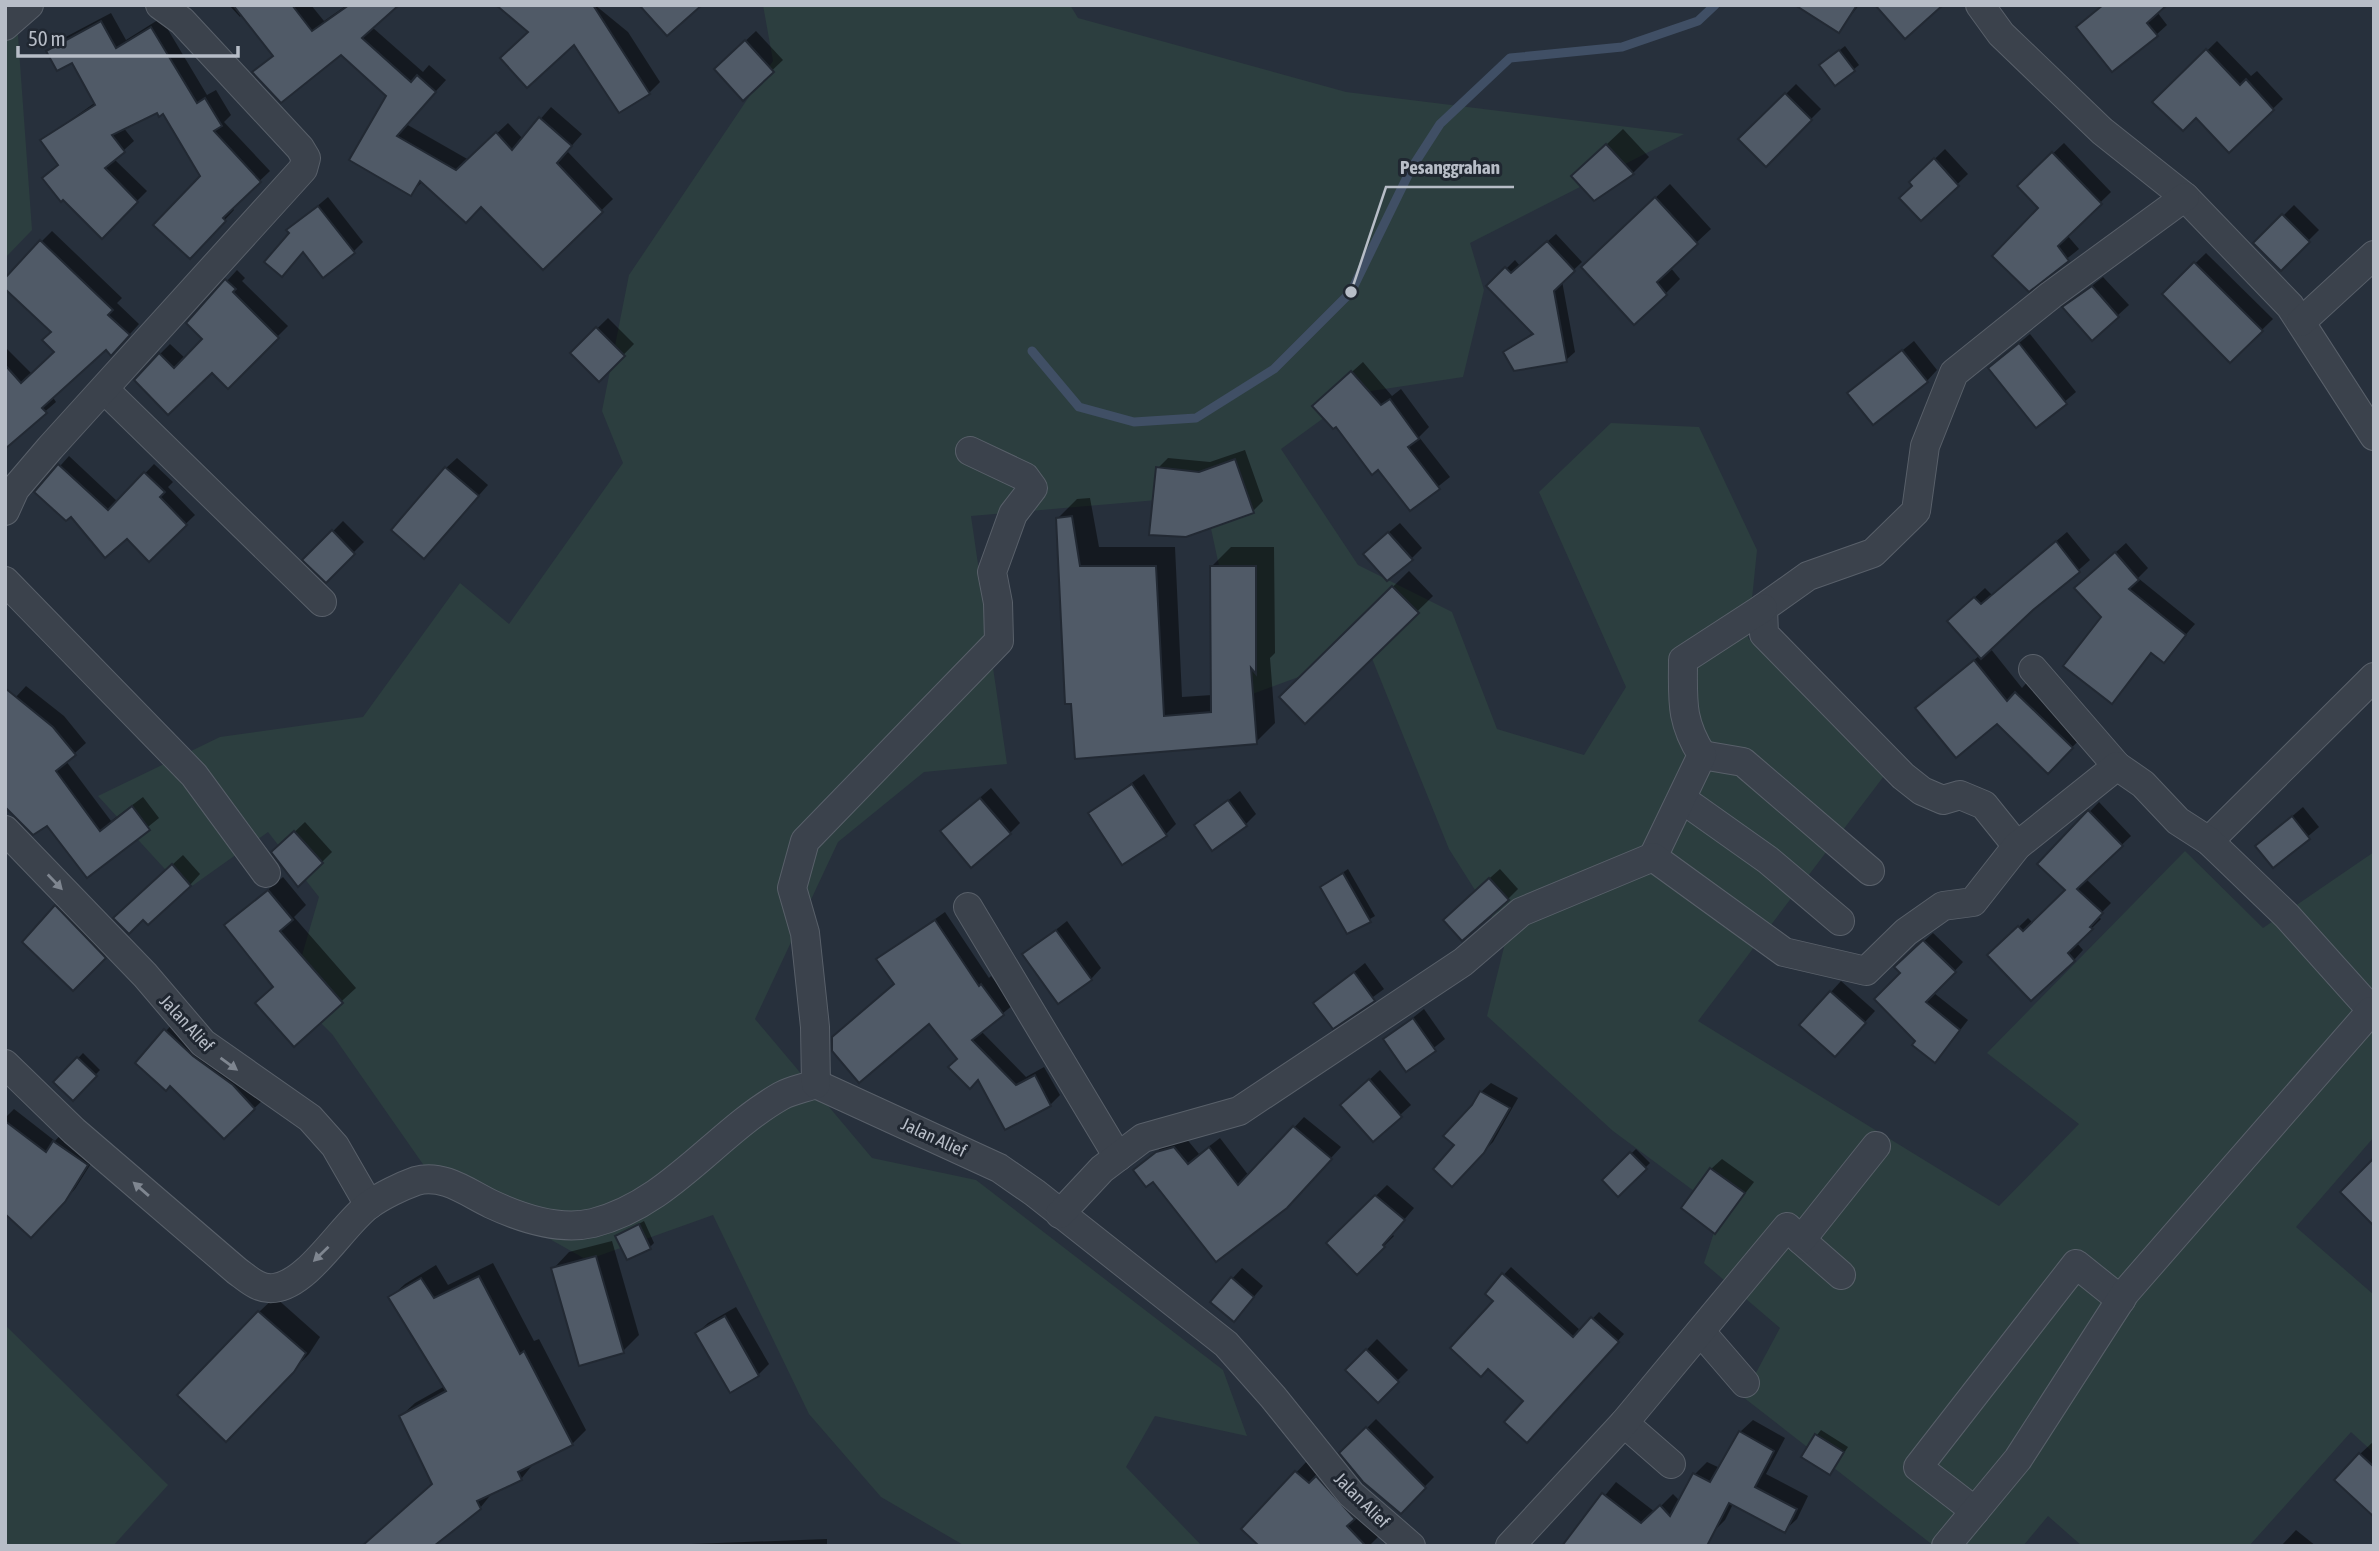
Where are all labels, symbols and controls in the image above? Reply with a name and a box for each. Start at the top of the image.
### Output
scale bar [18,14,238,58]
text: 50 m [28,26,66,50]
callout: Pesanggrahan [1386,147,1514,187]
text: Pesanggrahan [1400,156,1500,178]
one-way arrow [46,873,62,890]
street label: Jalan Alief [156,990,218,1056]
one-way arrow [220,1056,238,1070]
street label: Jalan Alief [898,1113,970,1161]
one-way arrow [133,1182,150,1197]
one-way arrow [313,1246,330,1262]
street label: Jalan Alief [1330,1468,1394,1532]

